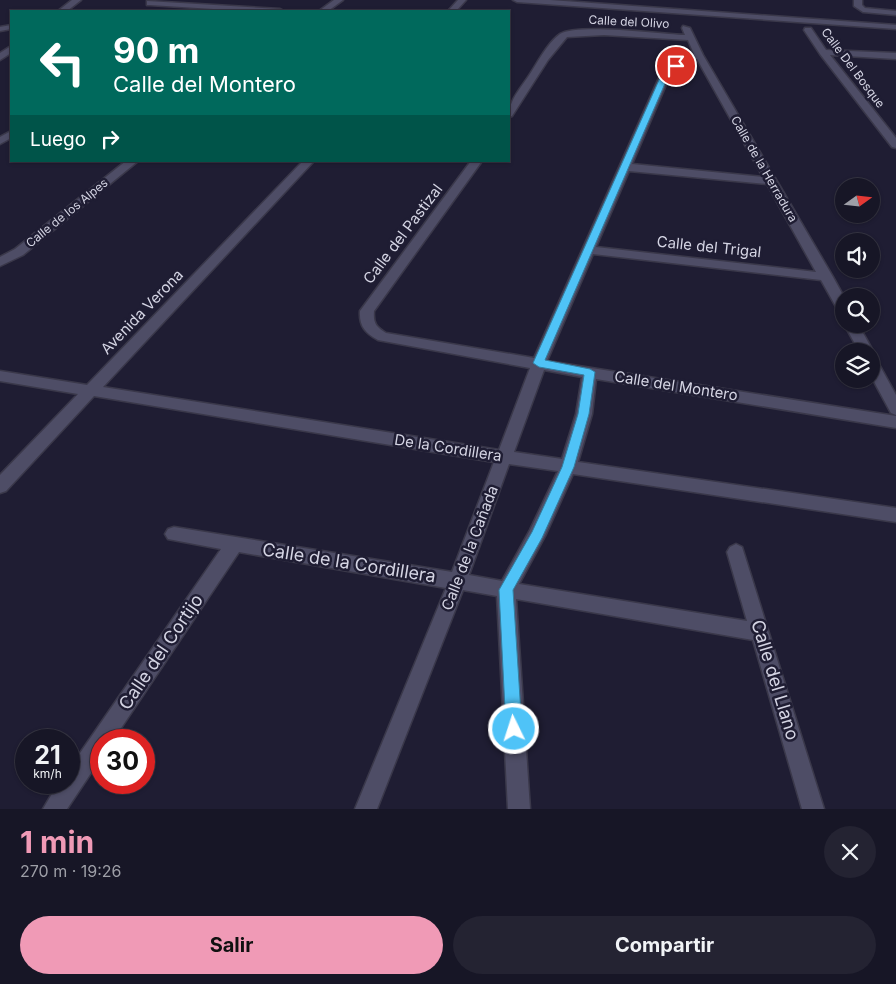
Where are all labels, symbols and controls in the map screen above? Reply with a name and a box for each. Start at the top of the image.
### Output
street label: Calle del Olivo [588,12,670,31]
street label: Calle Del Bosque [818,25,888,111]
text: 90 m [113,29,200,71]
icon: left [30,30,95,95]
pin [655,45,697,87]
icon: arrive [662,52,690,80]
text: Calle del Montero [113,71,296,97]
street label: Calle de la Herradura [728,113,801,224]
icon: right [96,125,124,153]
text: Luego [30,128,86,151]
street label: Calle de los Alpes [23,175,111,250]
north arrow [835,178,880,222]
map controls [835,178,880,388]
street label: Calle del Pastizal [359,180,446,287]
street label: Calle del Trigal [656,232,762,261]
button: sound [835,233,880,278]
street label: Avenida Verona [96,265,187,358]
button: search [835,288,880,333]
button: layers [835,343,880,388]
street label: Calle del Montero [613,366,739,405]
street label: De la Cordillera [393,430,503,465]
street label: Calle de la Cañada [437,483,502,613]
street label: Calle de la Cordillera [261,538,437,587]
street label: Calle del Cortijo [114,590,207,714]
street label: Calle del Llano [747,617,804,742]
position arrow [487,702,539,754]
speed limit sign: 30 [90,729,155,794]
text: 21 [34,740,61,770]
text: km/h [33,766,62,781]
text: 1 min [20,824,94,860]
button: close [824,826,876,878]
text: 270 m · 19:26 [20,861,122,881]
button: Salir [20,916,443,974]
button: Compartir [453,916,876,974]

